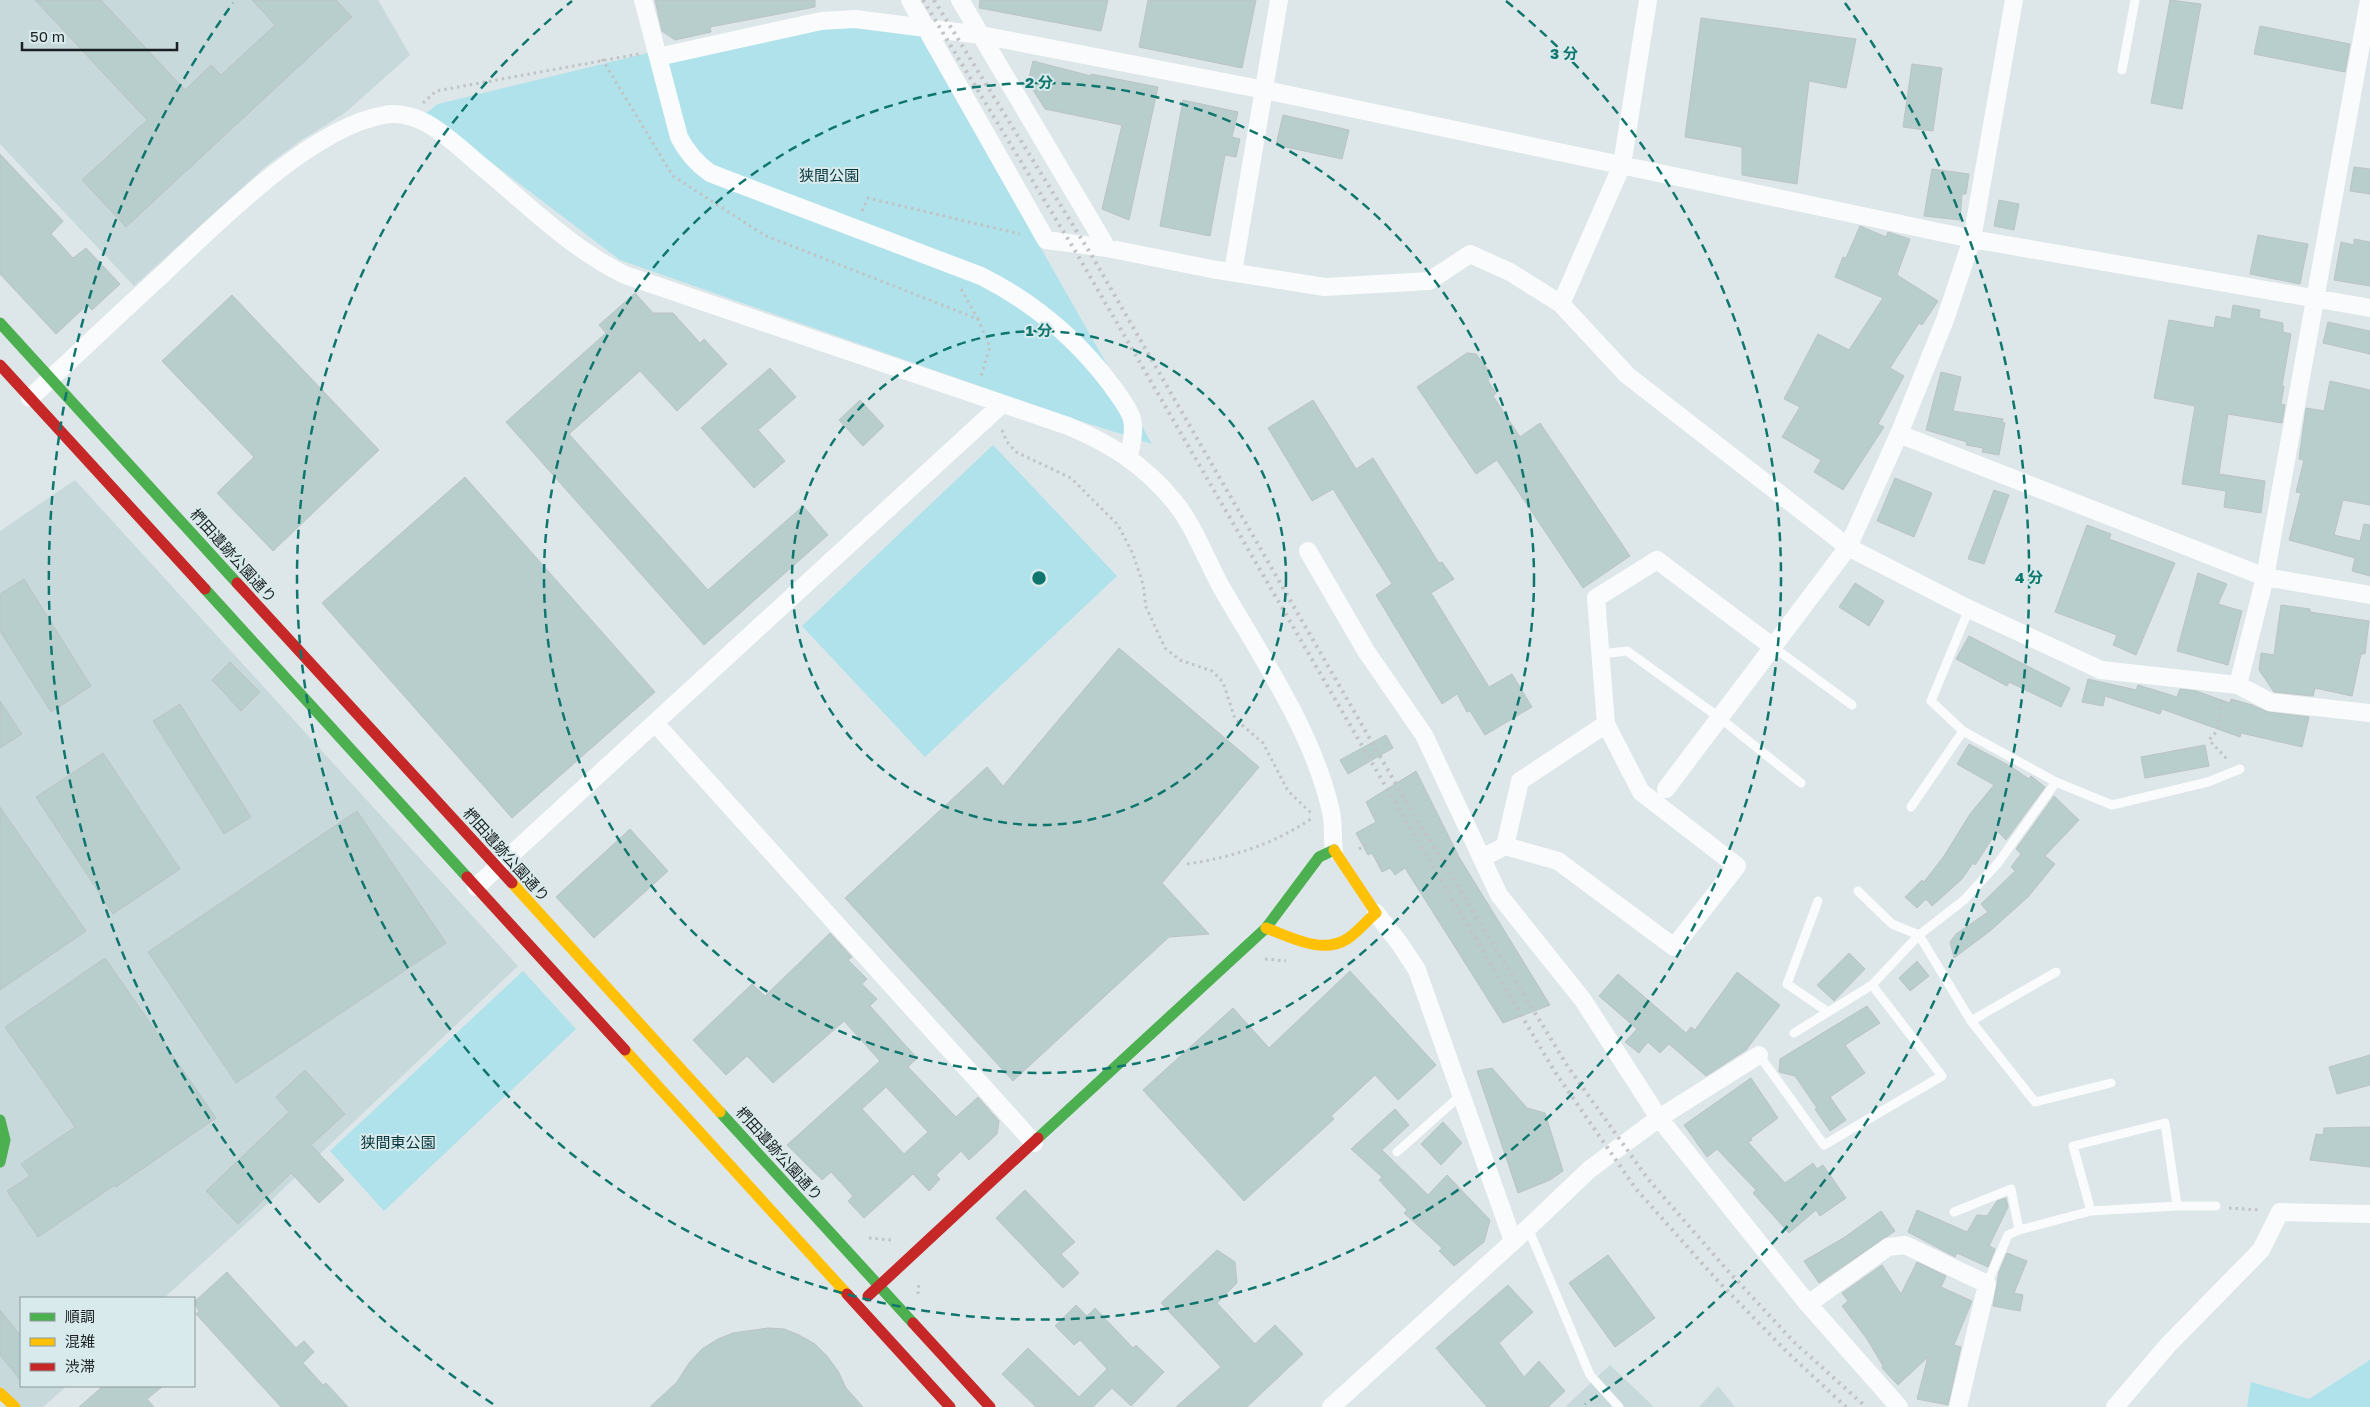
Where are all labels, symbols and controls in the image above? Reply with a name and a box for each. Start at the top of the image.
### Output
scale bar [22,20,178,52]
text: 50 m [30,27,65,45]
text: 3 分 [1550,44,1578,62]
text: 2 分 [1025,73,1053,91]
park label: 狭間公園 [799,166,859,184]
text: 1 分 [1026,321,1052,339]
street label: 椚田遺跡公園通り [187,505,281,606]
text: 4 分 [2015,568,2043,586]
centre of rings [1030,569,1048,587]
street label: 椚田遺跡公園通り [460,804,554,905]
street label: 椚田遺跡公園通り [733,1103,827,1204]
park label: 狭間東公園 [360,1133,436,1151]
legend [20,1297,195,1387]
text: 順調 [65,1307,95,1325]
text: 混雑 [65,1332,95,1350]
text: 渋滞 [65,1357,95,1375]

